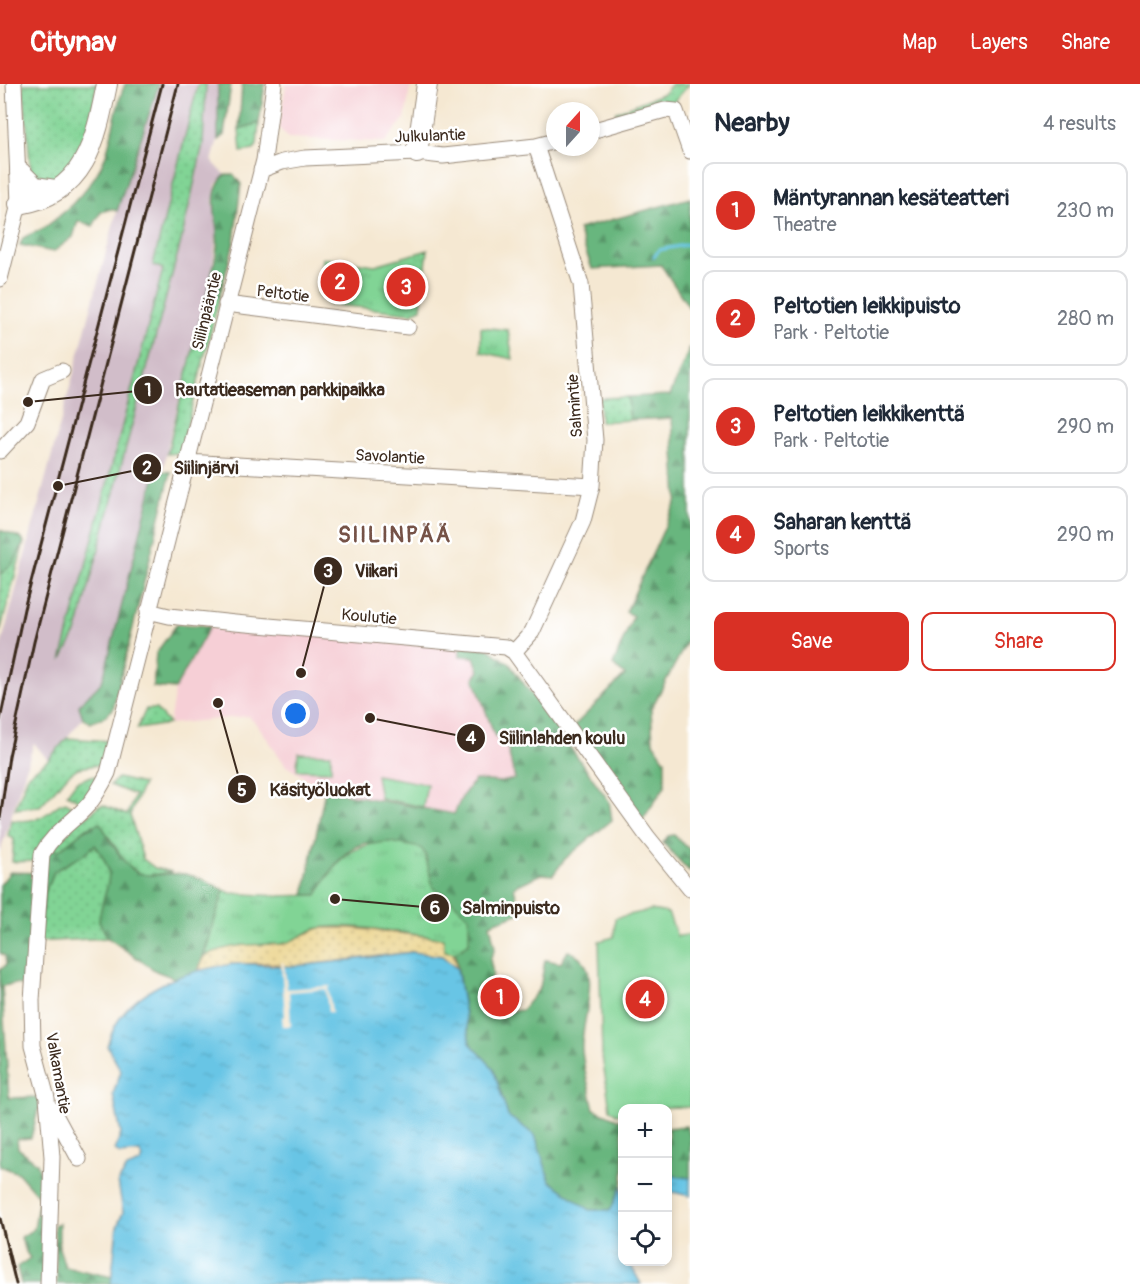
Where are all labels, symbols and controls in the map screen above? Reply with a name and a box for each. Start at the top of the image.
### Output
text: Citynav [30,25,117,60]
text: Map [902,29,937,56]
text: Layers [970,29,1028,56]
text: Share [1061,29,1110,56]
north arrow [546,102,600,156]
text: Nearby [714,107,790,139]
text: 4 results [1043,111,1116,136]
street label: Julkulantie [394,125,466,147]
text: Mäntyrannan kesäteatteri [773,184,1009,212]
text: 1 [732,198,739,223]
text: 230 m [1057,198,1114,223]
text: Theatre [773,212,837,237]
pin: 2 [320,260,360,304]
pin: 3 [386,264,426,310]
street label: Siilinpääntie [188,270,226,352]
street label: Peltotie [255,281,310,307]
text: Peltotien leikkipuisto [773,292,960,320]
text: 2 [730,306,741,331]
text: 280 m [1057,306,1114,331]
text: Park · Peltotie [773,320,889,345]
callout: Rautatieaseman parkkipaikka [133,372,397,408]
street label: Salmintie [563,373,587,438]
text: 1 [144,379,152,402]
text: Rautatieaseman parkkipaikka [175,379,386,402]
text: Peltotien leikkikenttä [773,400,965,428]
text: 3 [730,414,741,439]
text: 290 m [1057,414,1114,439]
text: Park · Peltotie [773,428,889,453]
street label: Savolantie [355,445,425,469]
callout: Siilinjärvi [132,450,251,486]
text: 2 [142,457,152,480]
text: Siilinjärvi [174,457,238,480]
text: Saharan kenttä [773,508,911,536]
district label: SIILINPÄÄ [338,521,452,549]
text: 4 [730,522,741,547]
text: 290 m [1057,522,1114,547]
text: Sports [773,536,829,561]
callout: Viikari [313,553,409,589]
text: 3 [323,560,333,583]
text: Viikari [355,560,397,583]
street label: Koulutie [340,605,397,629]
button: Save [714,612,909,671]
button: Share [921,612,1116,671]
your location [281,699,310,728]
callout: Siilinlahden koulu [456,720,637,756]
text: 4 [466,727,477,750]
text: Siilinlahden koulu [499,727,625,750]
callout: Käsityöluokat [227,771,382,807]
text: 5 [237,779,247,802]
text: Käsityöluokat [269,779,371,802]
callout: Salminpuisto [420,890,572,926]
text: 6 [430,897,440,920]
text: Salminpuisto [462,897,560,920]
pin: 1 [480,974,520,1020]
pin: 4 [626,976,664,1022]
street label: Valkamantie [41,1031,75,1115]
map controls [618,1104,672,1266]
button: + [618,1104,672,1158]
button: − [618,1158,672,1212]
button: locate [618,1212,672,1266]

